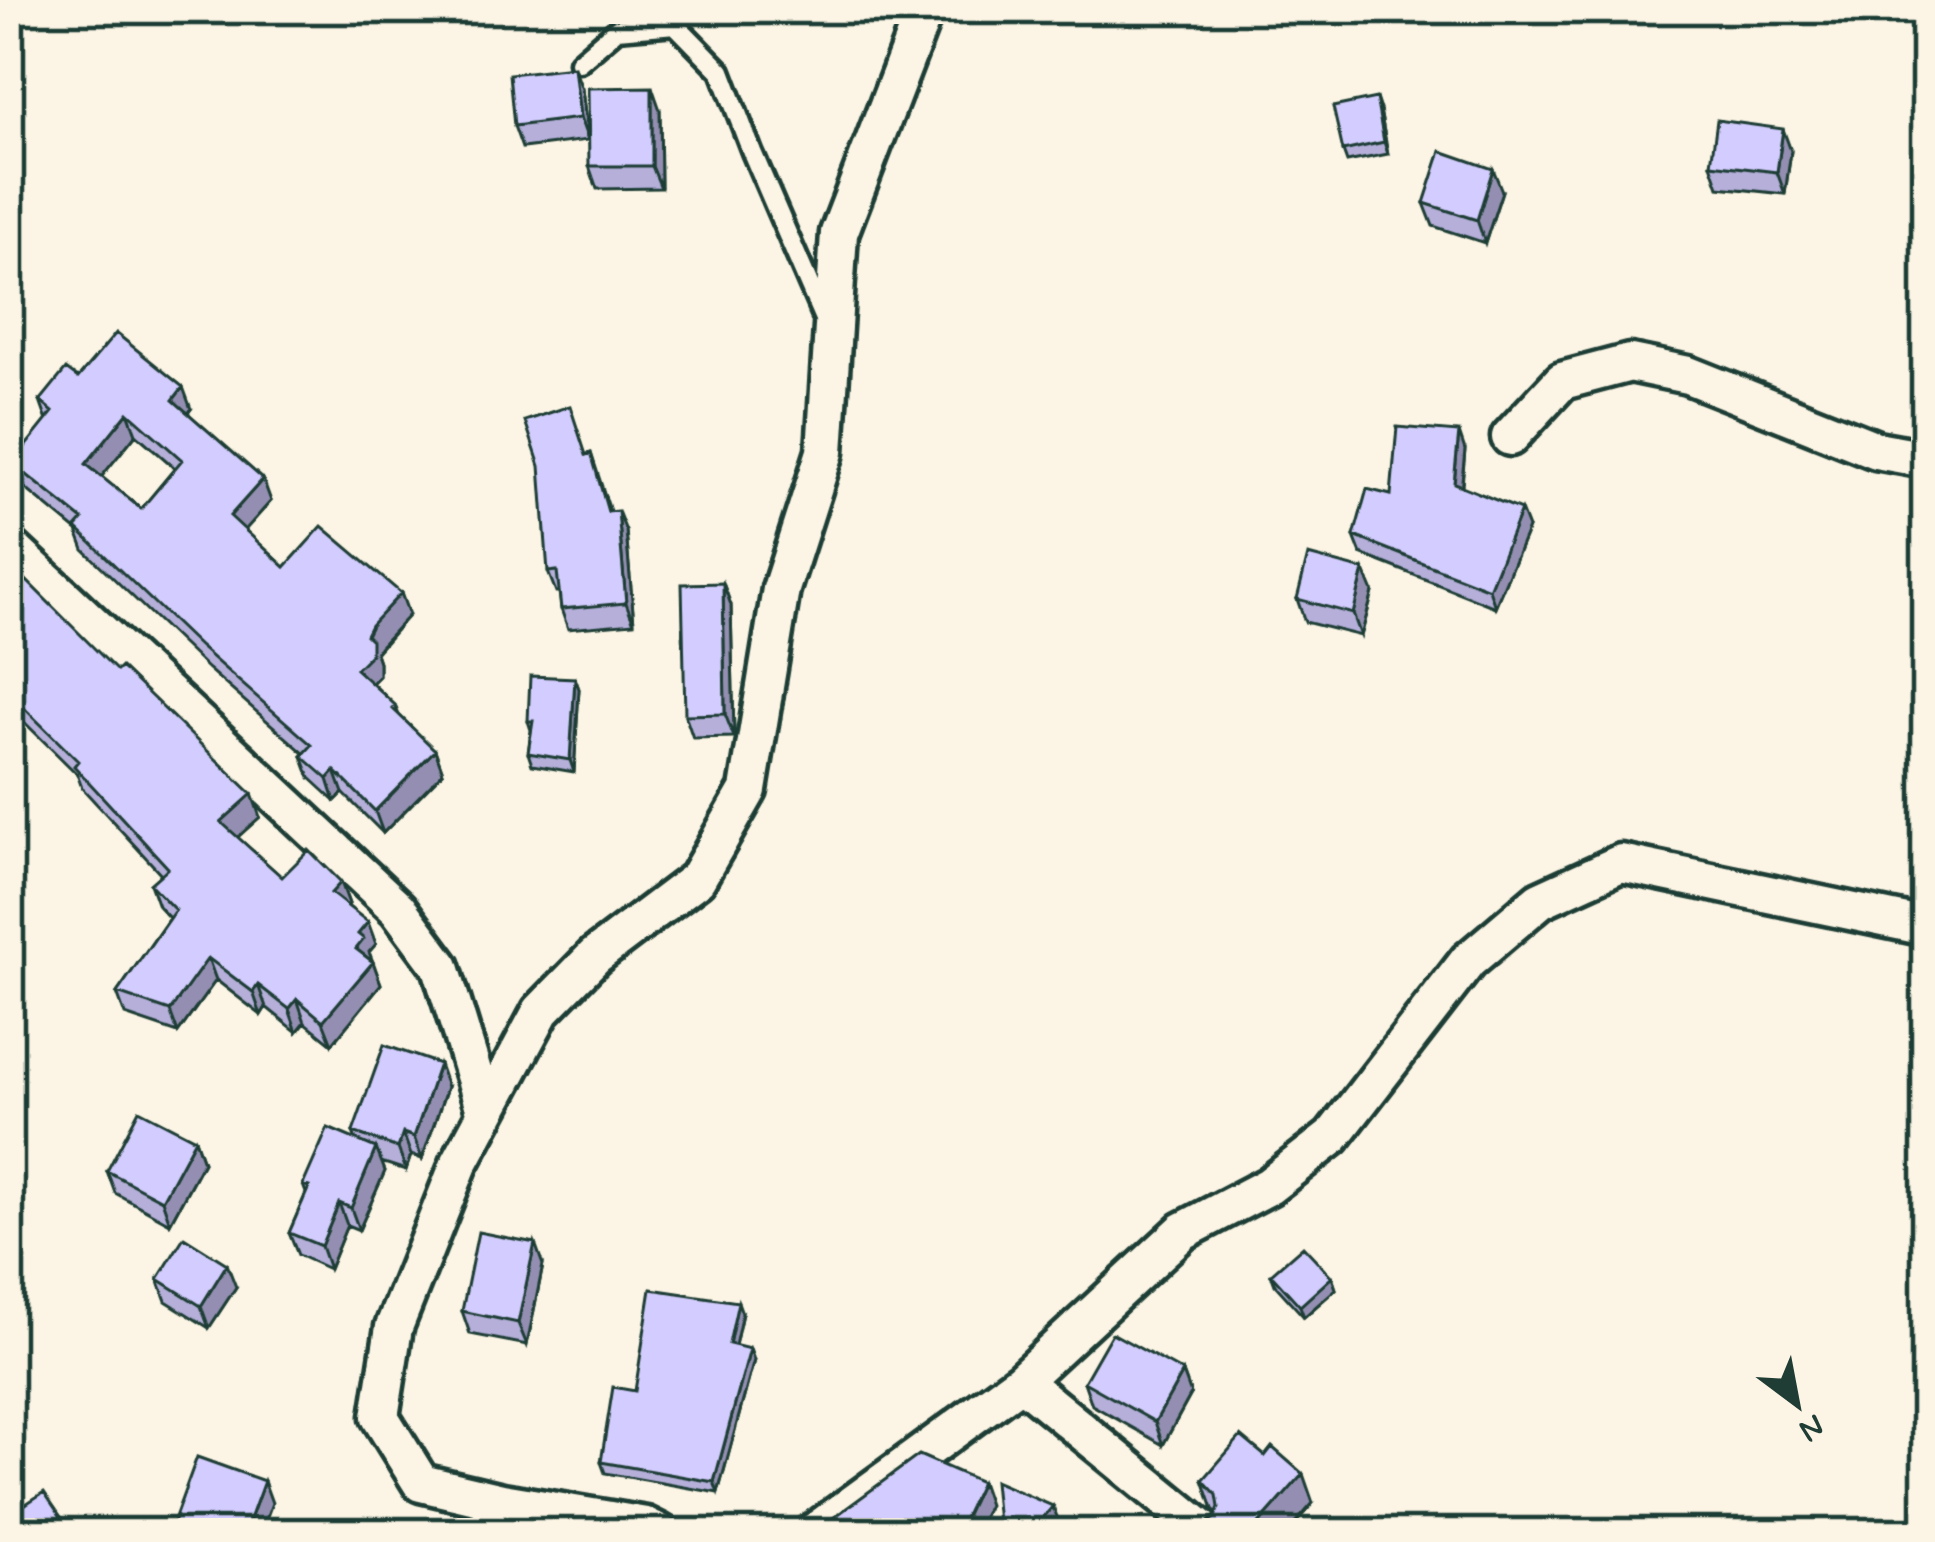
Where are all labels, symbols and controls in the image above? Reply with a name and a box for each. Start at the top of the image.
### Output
north arrow [1737,1344,1857,1464]
text: N [1790,1402,1832,1451]

